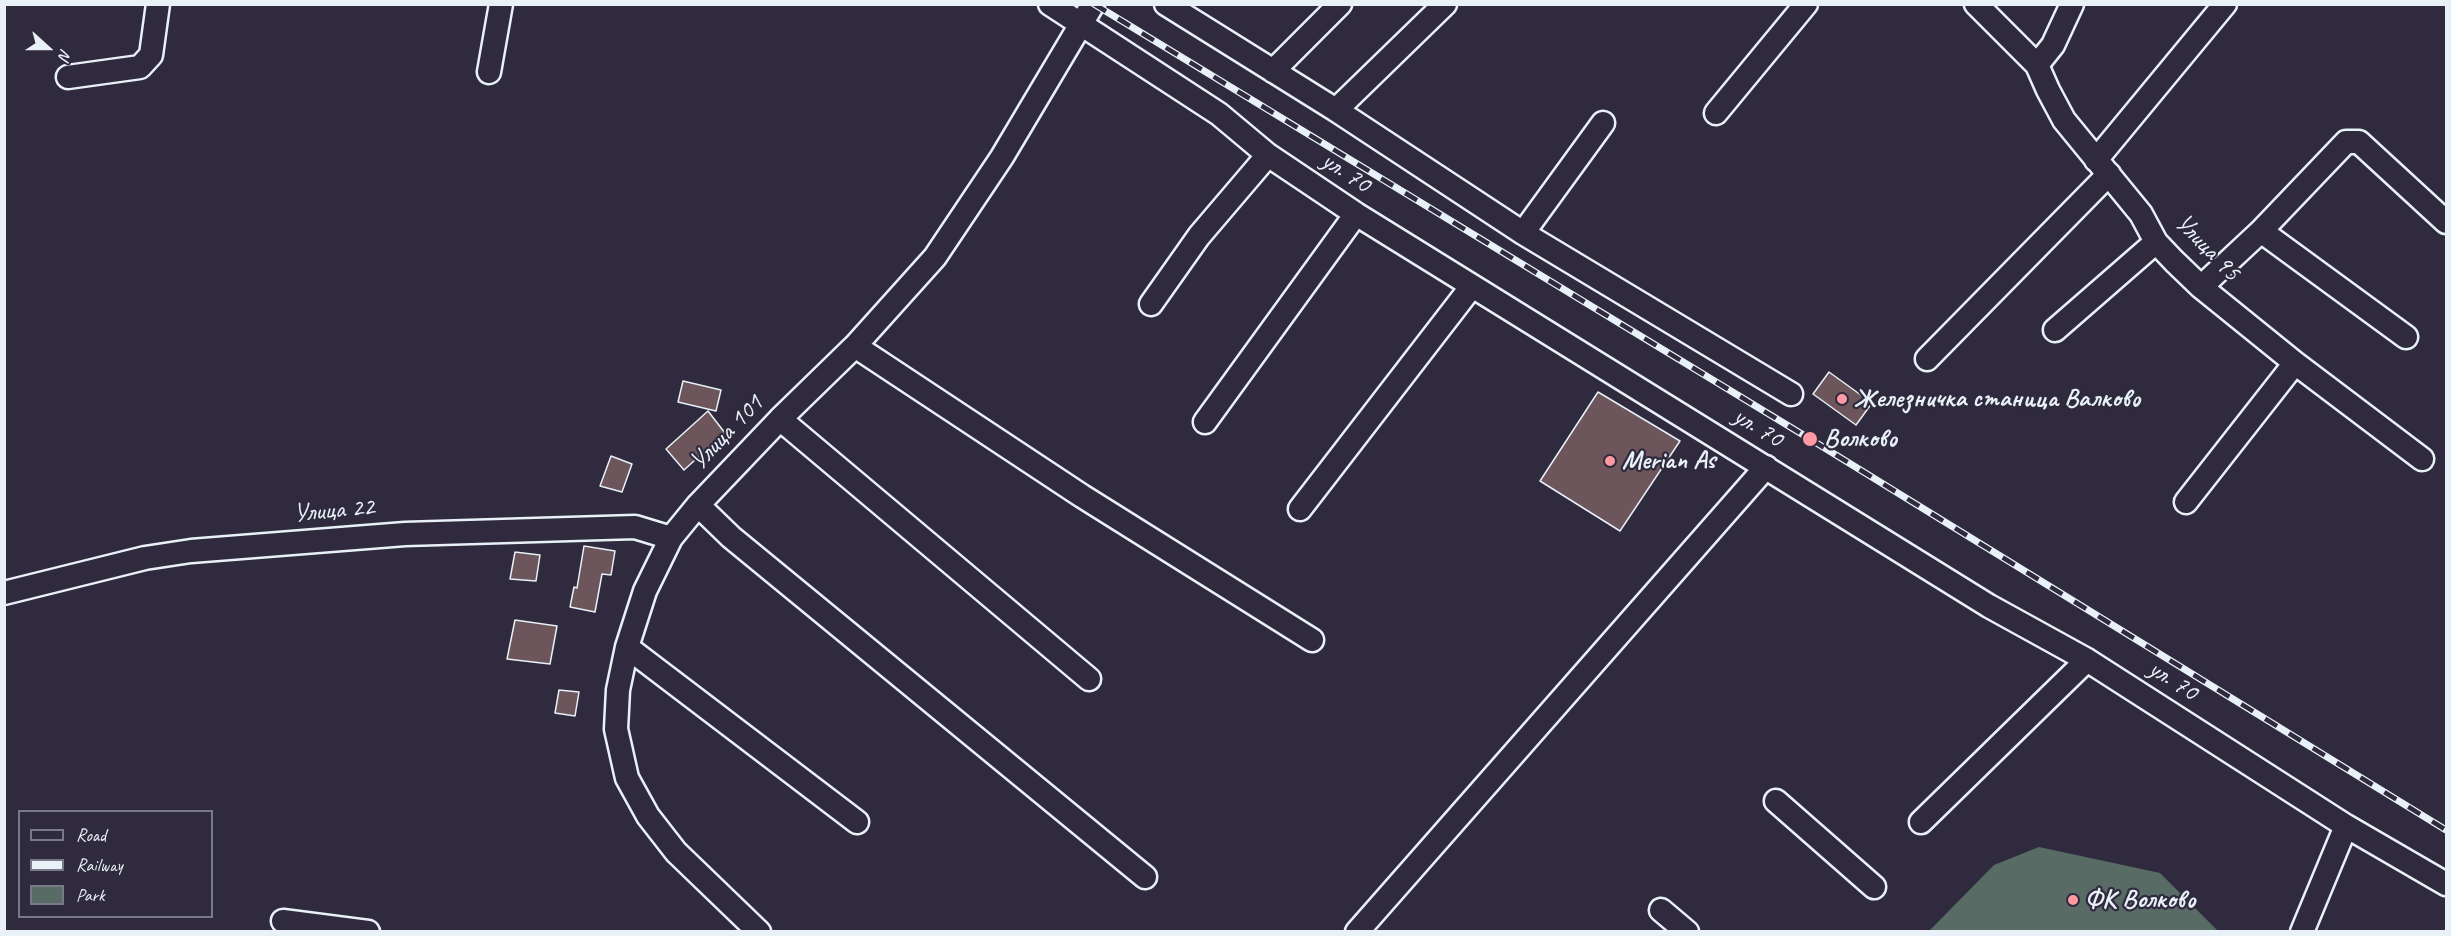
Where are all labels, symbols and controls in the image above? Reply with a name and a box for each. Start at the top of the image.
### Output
north arrow [18,18,78,78]
text: N [54,46,76,63]
street label: ул. 70 [1315,145,1377,201]
street label: Улица 95 [2168,208,2246,288]
place label: Железничка станица Валково [1854,383,2140,415]
street label: Улица 101 [684,389,770,477]
marker: Железничка станица Валково [1835,392,1849,406]
street label: ул. 70 [1727,401,1789,455]
place label: Волково [1824,423,1897,455]
marker: Волково [1801,430,1819,448]
place label: Merian As [1622,445,1715,477]
marker: Merian As [1603,454,1617,468]
street label: Улица 22 [292,492,376,530]
street label: ул. 70 [2142,654,2204,708]
legend [18,810,213,918]
text: Road [76,824,106,846]
text: Railway [76,854,123,876]
text: Park [76,884,105,906]
place label: ФК Волково [2085,884,2196,916]
marker: ФК Волково [2066,893,2080,907]

